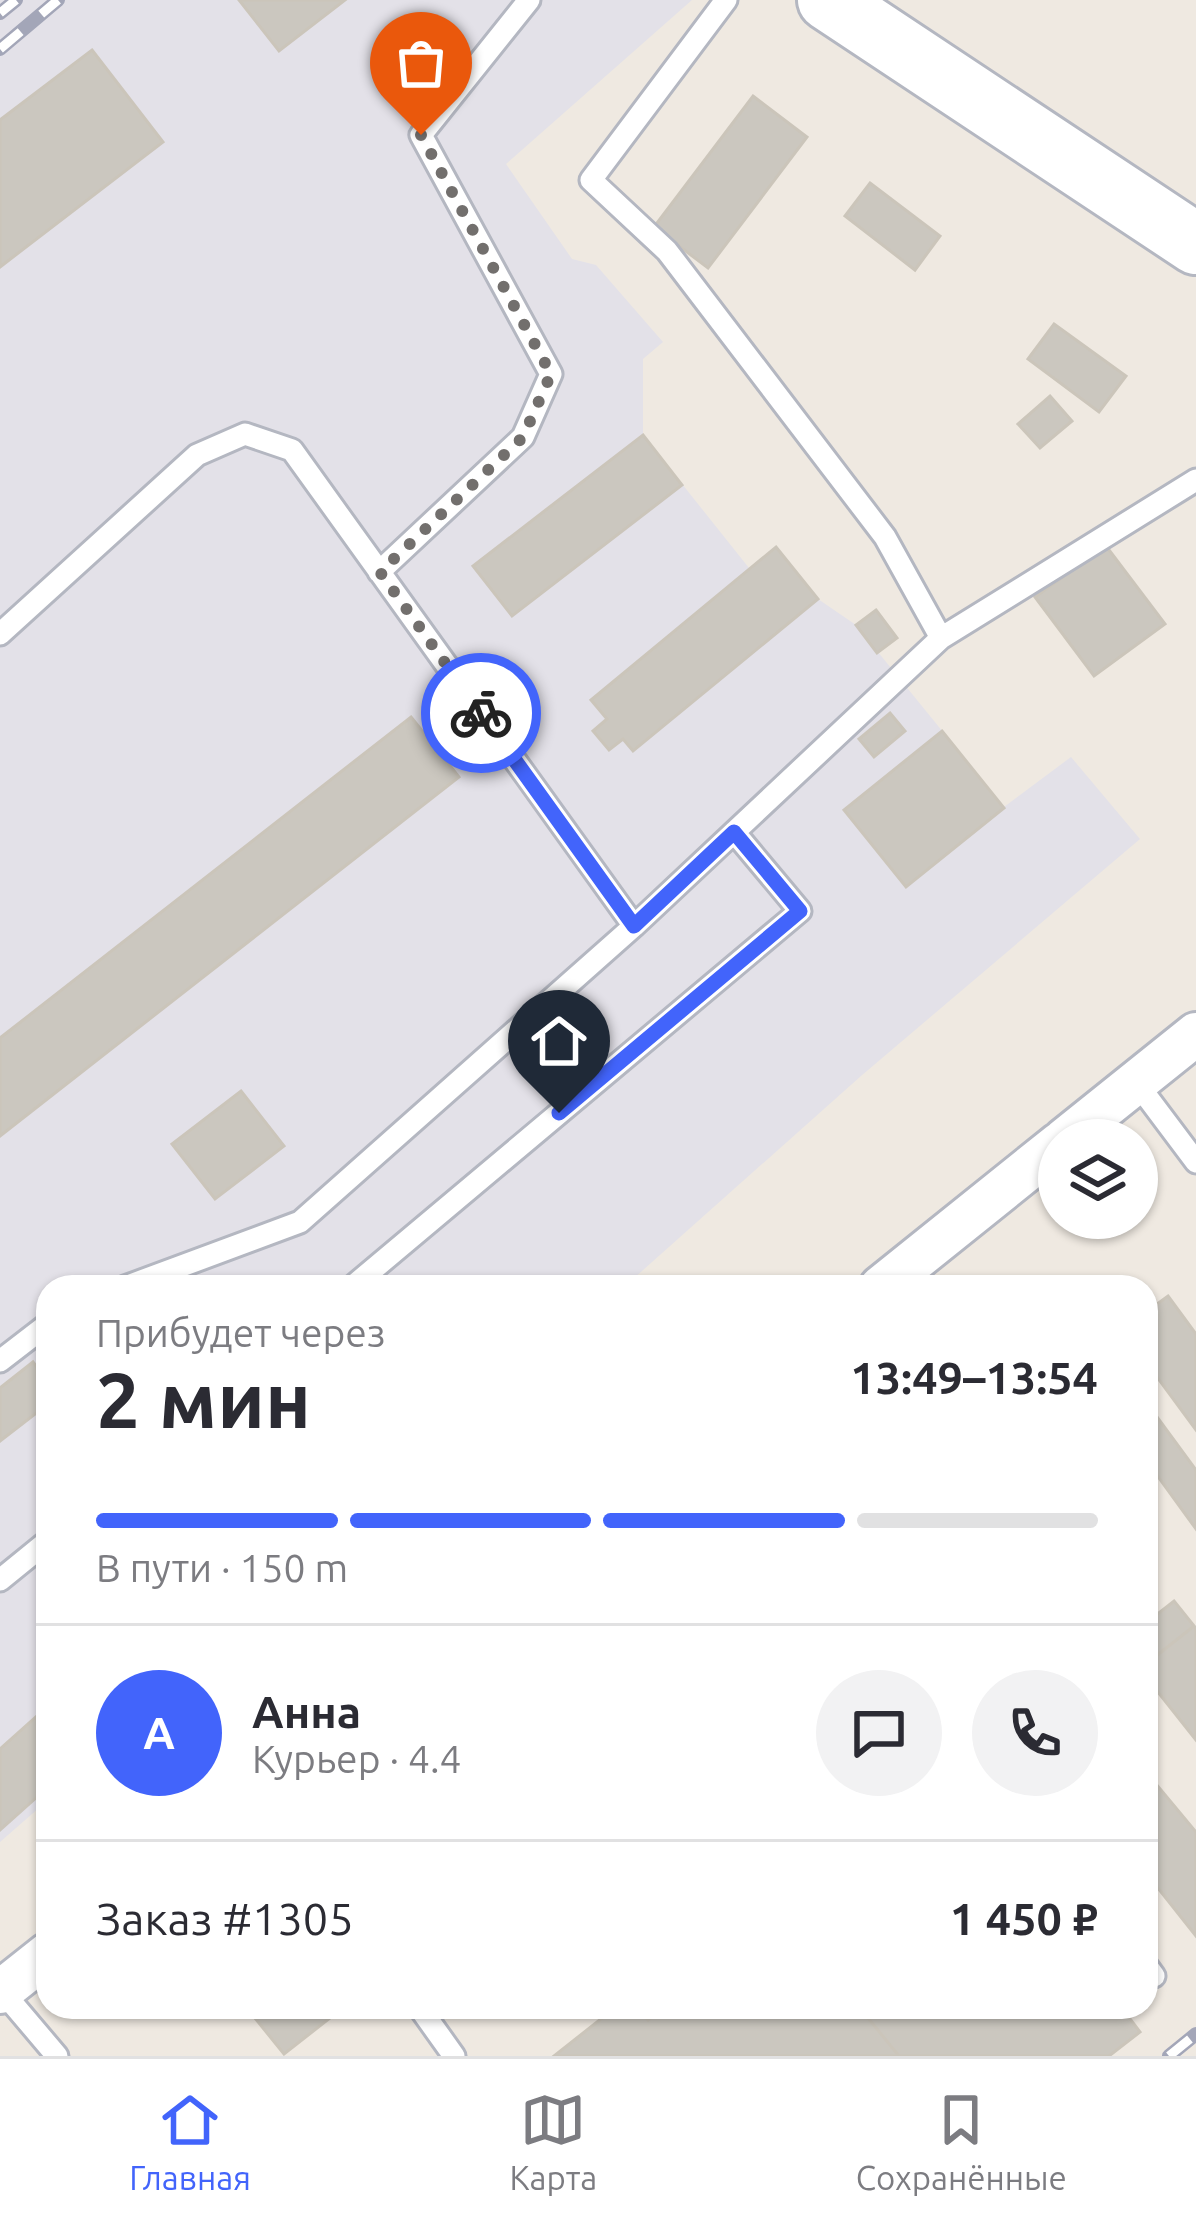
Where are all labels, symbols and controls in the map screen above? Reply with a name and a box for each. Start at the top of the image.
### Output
pin [370,12,472,135]
icon: bag [388,30,454,96]
courier [421,653,541,773]
icon: bike [448,680,514,746]
pin [508,990,610,1113]
icon: home [526,1008,592,1074]
map controls [1038,1119,1158,1239]
button: layers [1038,1119,1158,1239]
text: Прибудет через [96,1311,385,1354]
text: 13:49–13:54 [850,1352,1098,1403]
text: 2 мин [96,1355,311,1443]
text: В пути · 150 m [96,1546,348,1589]
button: chat [816,1670,942,1796]
button: phone [972,1670,1098,1796]
text: Анна [252,1686,361,1737]
text: А [143,1707,175,1758]
text: Курьер · 4.4 [252,1737,462,1780]
text: Заказ #1305 [96,1893,354,1944]
text: 1 450 ₽ [950,1893,1098,1944]
tab: Главная [129,2087,251,2196]
tab: Карта [509,2087,597,2196]
tab: Сохранённые [856,2087,1067,2196]

